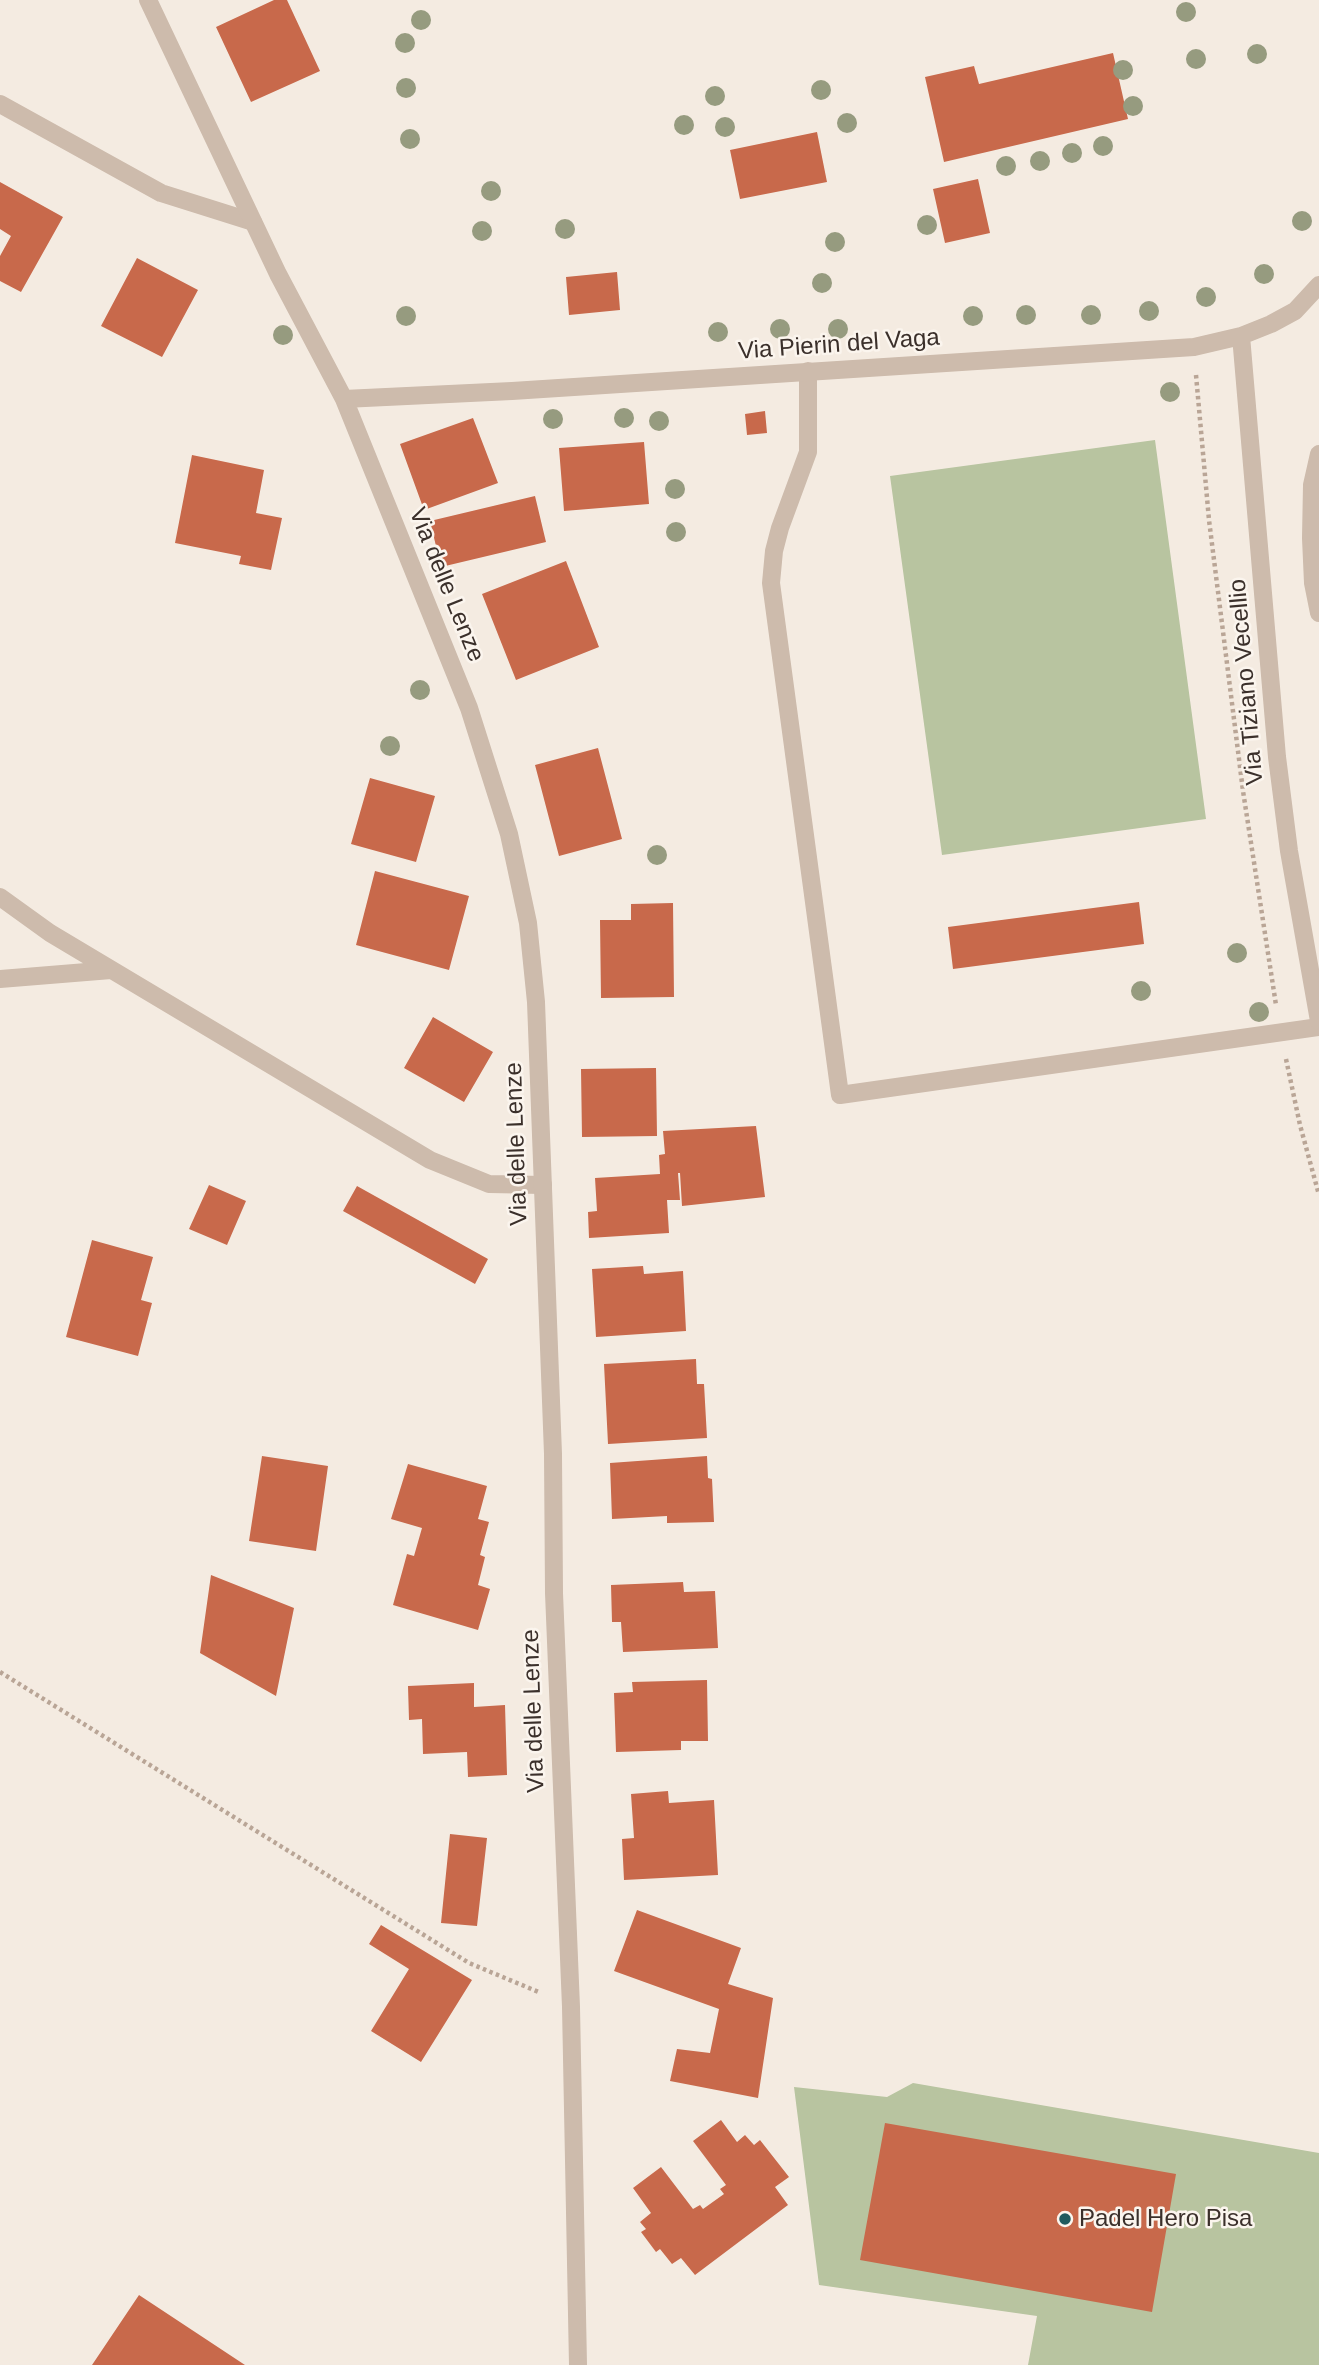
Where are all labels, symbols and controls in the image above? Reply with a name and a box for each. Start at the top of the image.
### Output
street label: Via Pierin del Vaga [737,324,941,366]
street label: Via delle Lenze [402,504,490,666]
street label: Via Tiziano Vecellio [1224,578,1270,786]
street label: Via delle Lenze [500,1062,534,1226]
street label: Via delle Lenze [517,1629,551,1793]
place label: Padel Hero Pisa [1079,2205,1252,2233]
marker: Padel Hero Pisa [1057,2211,1073,2227]

